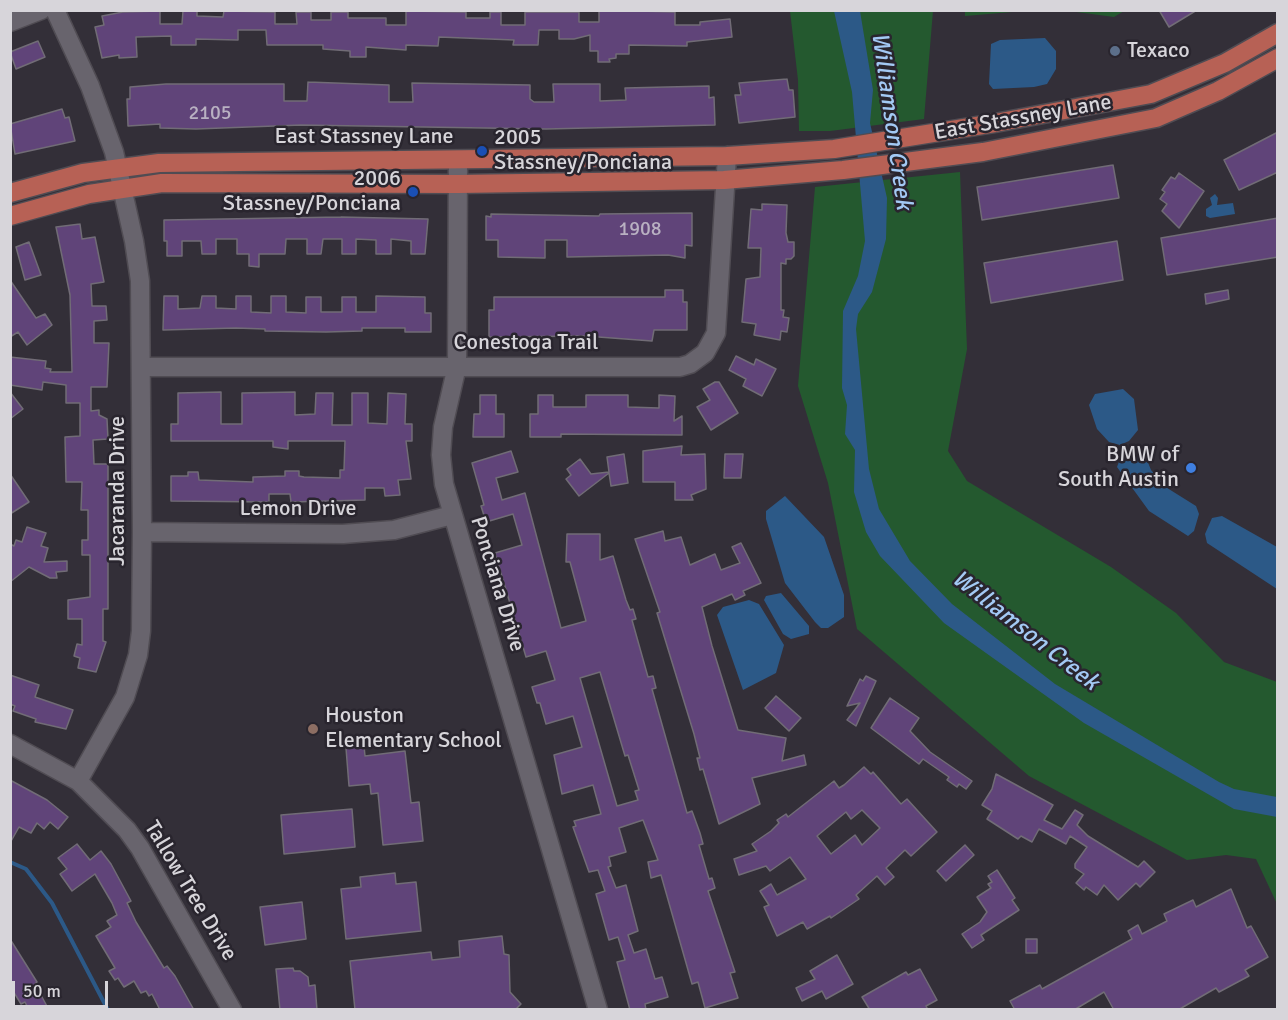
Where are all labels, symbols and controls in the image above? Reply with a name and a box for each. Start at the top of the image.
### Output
water label: Williamson Creek [864,30,918,212]
place label: Texaco [1127,38,1190,64]
marker: Texaco [1108,44,1122,58]
street label: East Stassney Lane [932,89,1114,147]
house number: 2105 [188,102,232,126]
street label: East Stassney Lane [274,124,454,150]
place label: 2005 Stassney/Ponciana [494,125,672,176]
marker: 2005 Stassney/Ponciana [475,144,489,158]
place label: 2006 Stassney/Ponciana [223,166,401,218]
marker: 2006 Stassney/Ponciana [406,185,420,199]
house number: 1908 [618,218,662,242]
street label: Conestoga Trail [453,330,599,356]
street label: Jacaranda Drive [105,416,131,566]
place label: BMW of South Austin [1058,442,1179,494]
marker: BMW of South Austin [1184,461,1198,475]
street label: Lemon Drive [240,496,356,522]
street label: Ponciana Drive [464,513,530,655]
water label: Williamson Creek [946,565,1104,697]
place label: Houston Elementary School [325,703,502,754]
marker: Houston Elementary School [306,722,320,736]
street label: Tallow Tree Drive [138,816,242,966]
scale bar [15,969,111,1007]
text: 50 m [23,980,61,1002]

